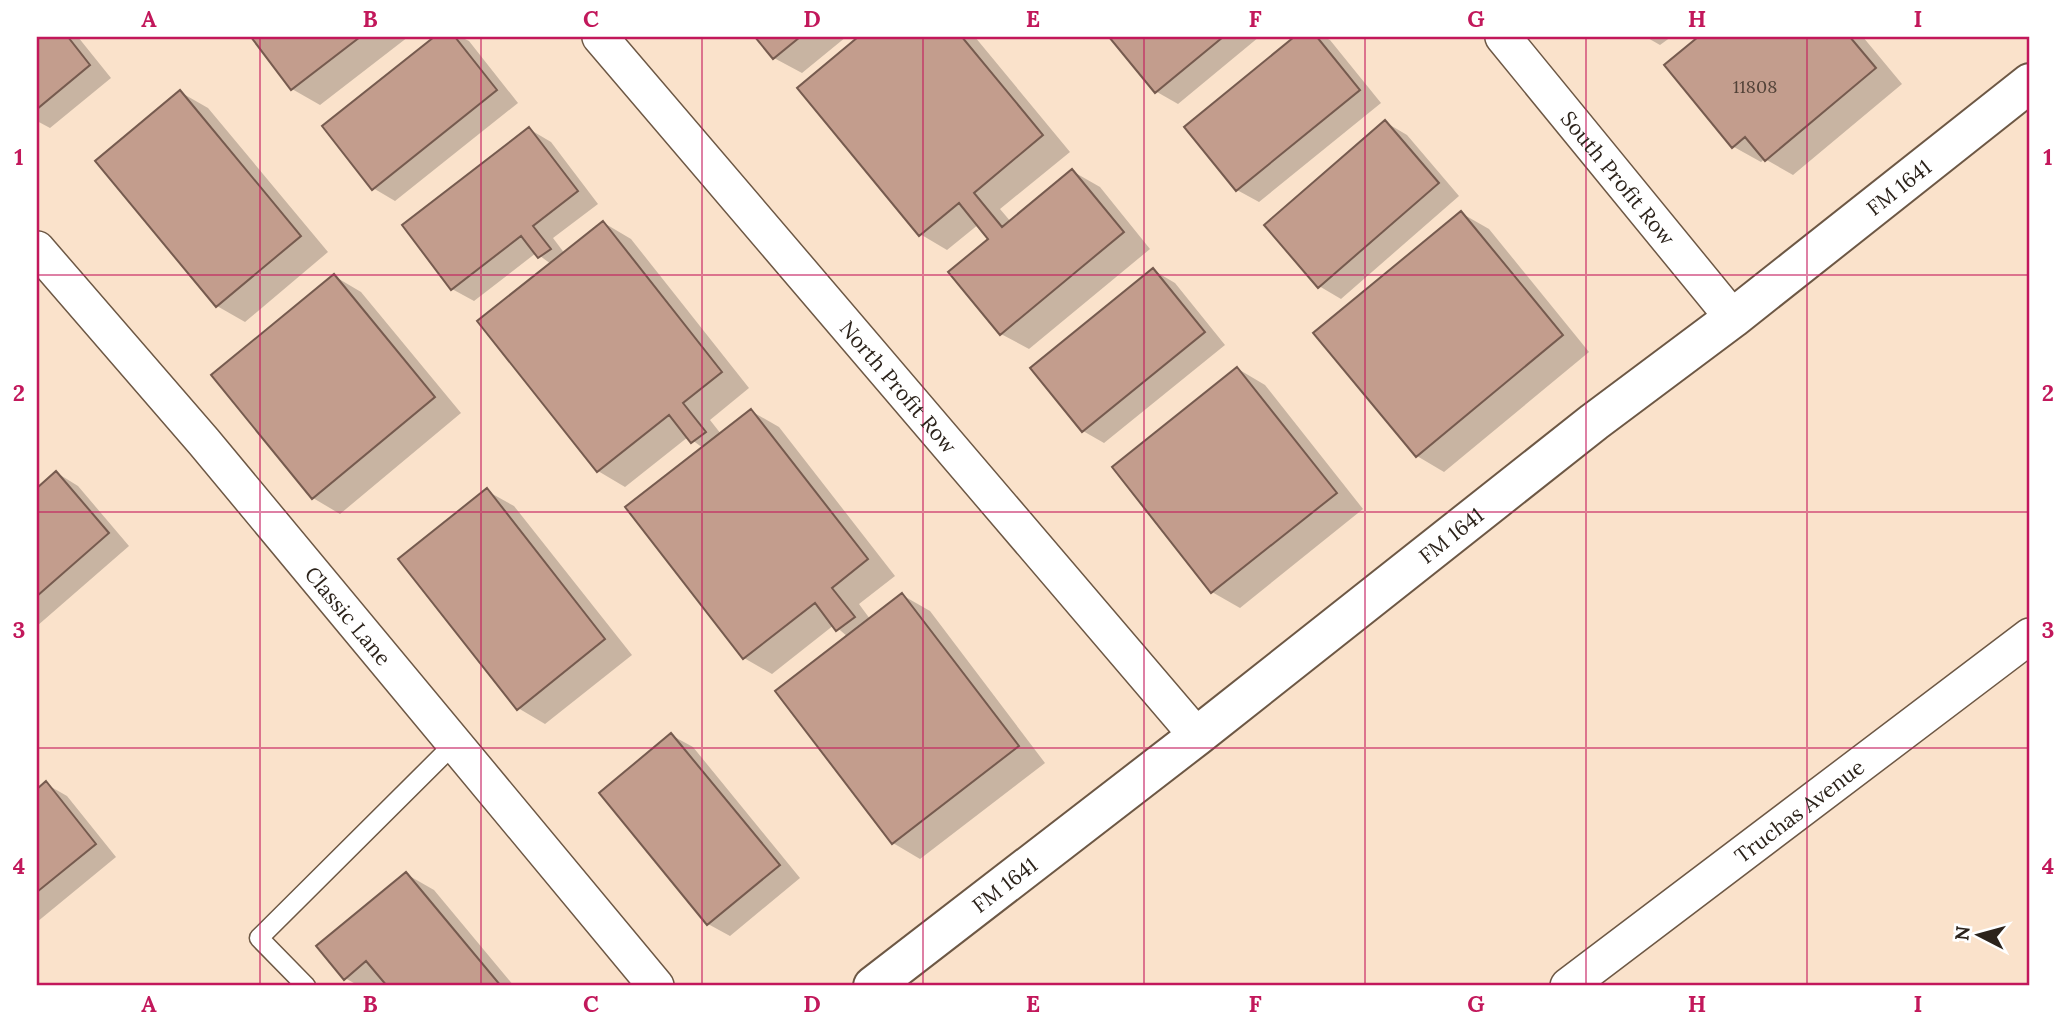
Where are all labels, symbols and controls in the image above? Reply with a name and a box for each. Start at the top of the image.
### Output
text: A [141,4,157,33]
text: B [362,4,378,33]
text: C [583,4,599,33]
text: D [803,4,821,33]
text: E [1026,4,1040,33]
text: F [1248,4,1262,33]
text: G [1467,4,1485,33]
text: H [1688,4,1706,33]
text: I [1914,4,1922,33]
house number: 11808 [1733,75,1777,98]
street label: South Profit Row [1555,105,1681,251]
text: 1 [14,142,24,171]
text: 1 [2043,142,2053,171]
street label: FM 1641 [1861,153,1936,221]
street label: North Profit Row [834,315,963,459]
text: 2 [13,378,25,407]
text: 2 [2042,378,2054,407]
street label: FM 1641 [1413,501,1489,569]
street label: Classic Lane [299,561,397,671]
text: 3 [13,615,25,644]
text: 3 [2042,615,2054,644]
street label: Truchas Avenue [1729,753,1869,869]
text: 4 [13,851,25,880]
street label: FM 1641 [966,851,1042,918]
text: 4 [2042,851,2054,880]
north arrow [1944,900,2014,970]
text: N [1949,924,1975,942]
text: A [141,989,157,1018]
text: B [362,989,378,1018]
text: C [583,989,599,1018]
text: D [803,989,821,1018]
text: E [1026,989,1040,1018]
text: F [1248,989,1262,1018]
text: G [1467,989,1485,1018]
text: H [1688,989,1706,1018]
text: I [1914,989,1922,1018]

